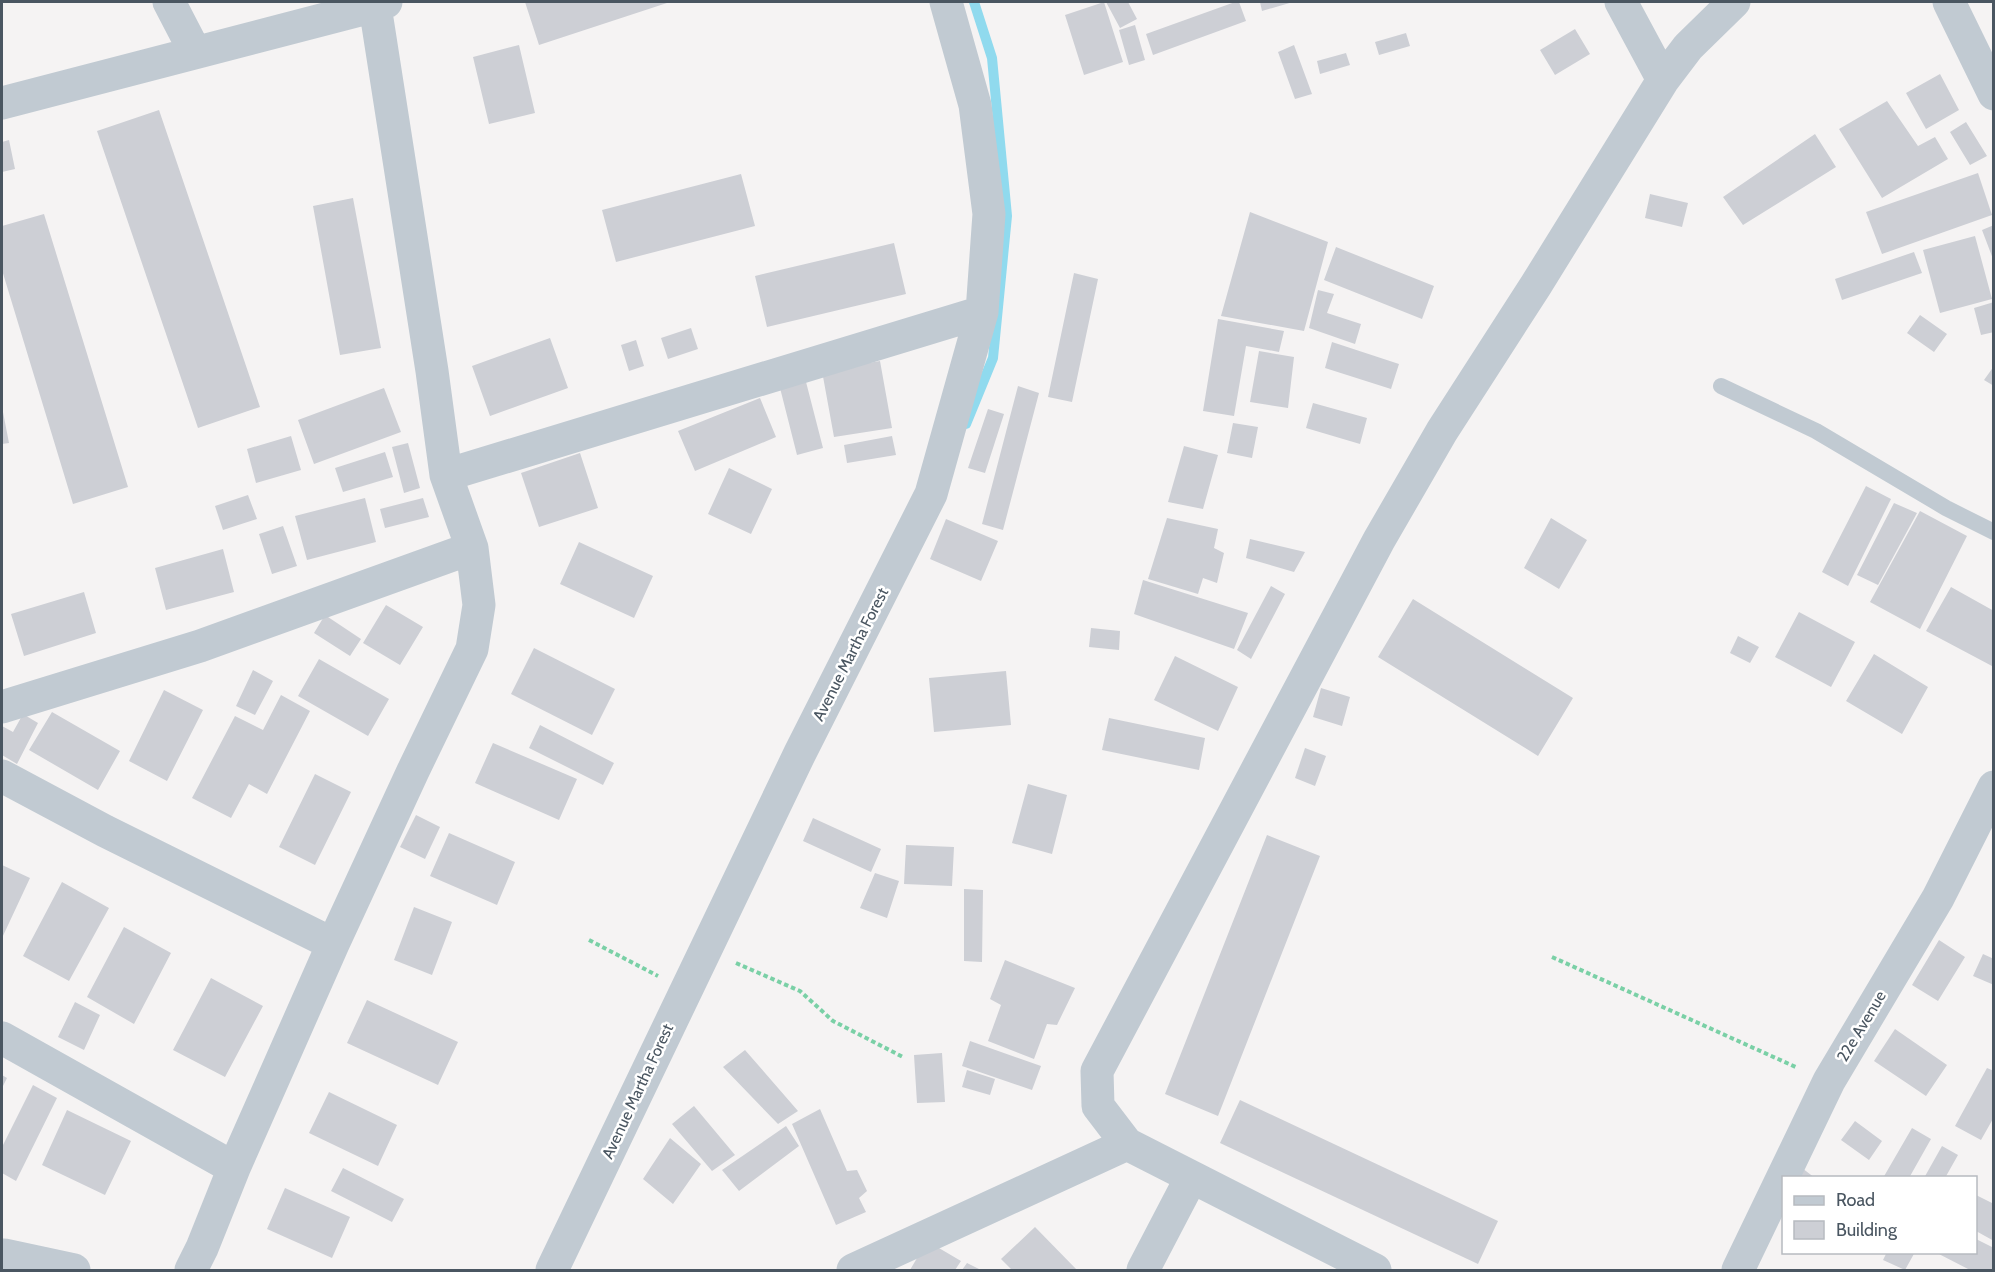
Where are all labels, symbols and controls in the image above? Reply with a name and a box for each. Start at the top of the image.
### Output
street label: Avenue Martha Forest [809,584,893,724]
street label: 22e Avenue [1833,987,1890,1065]
street label: Avenue Martha Forest [598,1020,677,1162]
legend [1782,1176,1977,1254]
text: Road [1836,1189,1875,1211]
text: Building [1836,1219,1898,1241]

